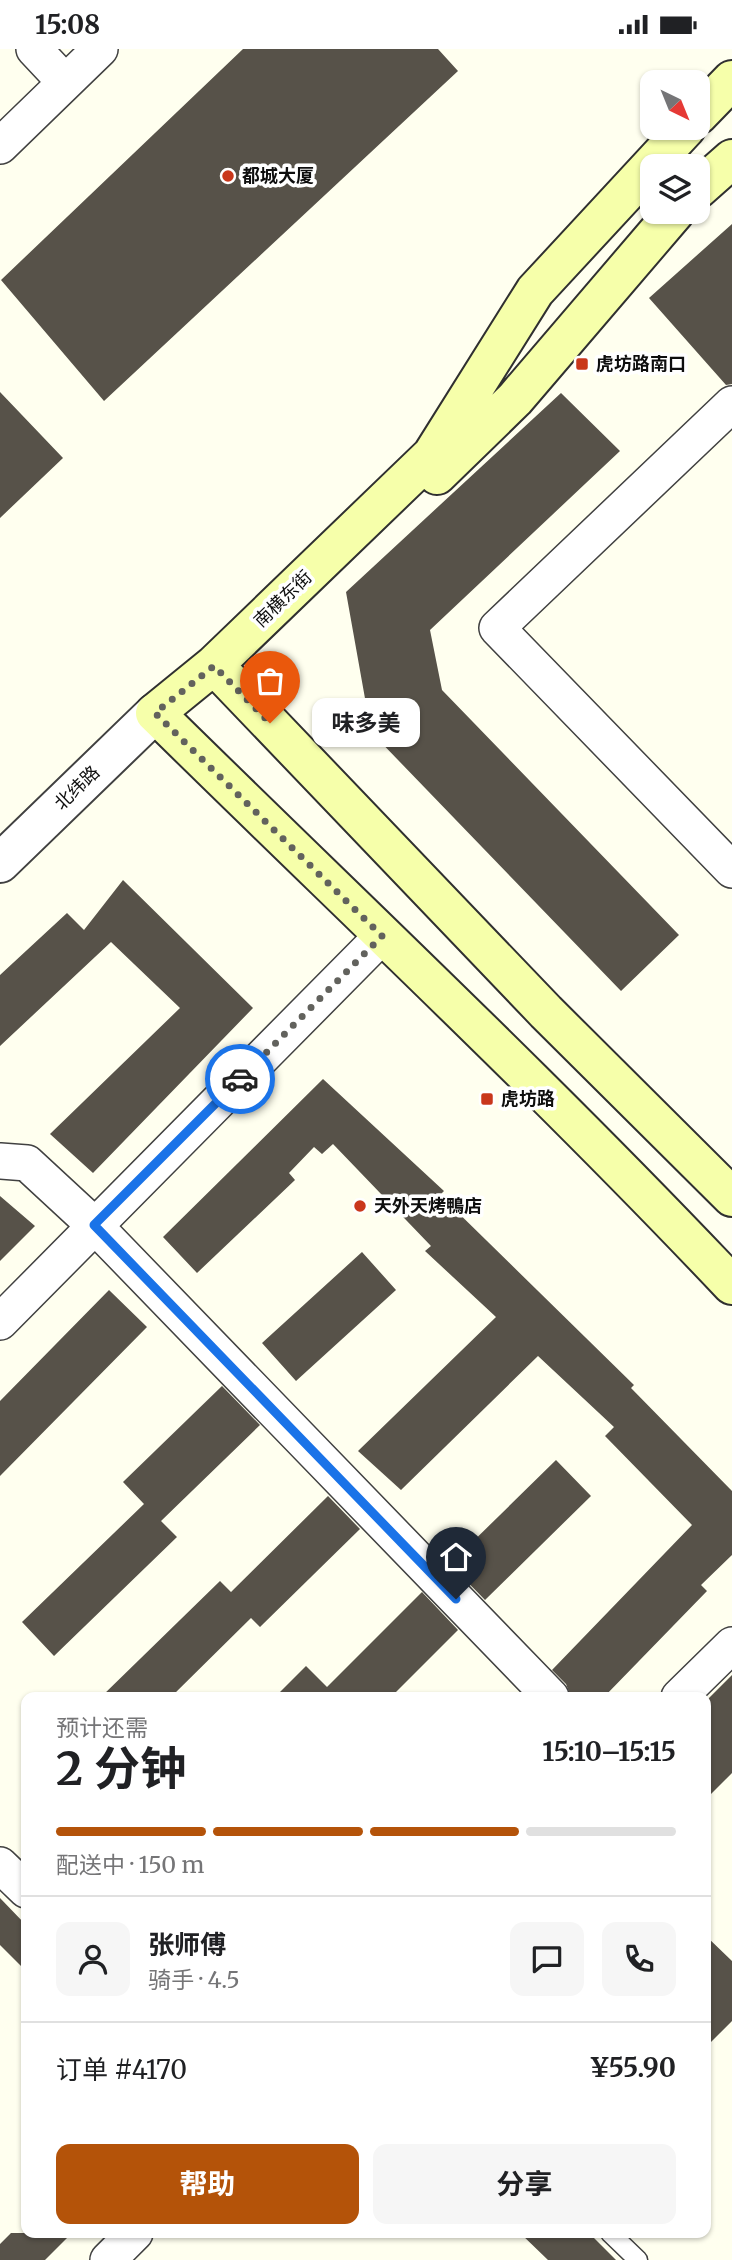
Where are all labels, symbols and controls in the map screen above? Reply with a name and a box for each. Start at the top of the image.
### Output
text: 15:08 [35,8,100,41]
north arrow [640,70,710,140]
map controls [640,70,710,224]
button: layers [640,154,710,224]
place label: 都城大厦 [242,164,314,187]
marker: 都城大厦 [220,168,236,184]
place label: 虎坊路南口 [596,352,686,375]
marker: 虎坊路南口 [574,356,590,372]
street label: 南横东街 [249,565,317,632]
pin [240,651,300,723]
icon: bag [251,662,289,700]
callout: 味多美 [312,699,420,747]
text: 味多美 [332,708,401,737]
street label: 北纬路 [49,761,104,815]
courier [205,1044,275,1114]
icon: car [221,1060,259,1098]
place label: 虎坊路 [501,1087,555,1110]
marker: 虎坊路 [479,1091,495,1107]
place label: 天外天烤鴨店 [374,1194,482,1217]
marker: 天外天烤鴨店 [352,1198,368,1214]
pin [426,1527,486,1599]
icon: home [437,1538,475,1576]
text: 预计还需 [56,1713,148,1742]
text: 15:10–15:15 [542,1735,676,1768]
text: 2 分钟 [56,1740,186,1798]
text: 配送中 · 150 m [56,1850,204,1879]
button: person [56,1922,130,1996]
button: chat [510,1922,584,1996]
button: phone [602,1922,676,1996]
text: 张师傅 [148,1928,226,1961]
text: 骑手 · 4.5 [148,1965,240,1994]
text: ¥55.90 [589,2051,676,2084]
text: 订单 #4170 [56,2053,187,2086]
button: 帮助 [56,2144,359,2224]
button: 分享 [373,2144,676,2224]

